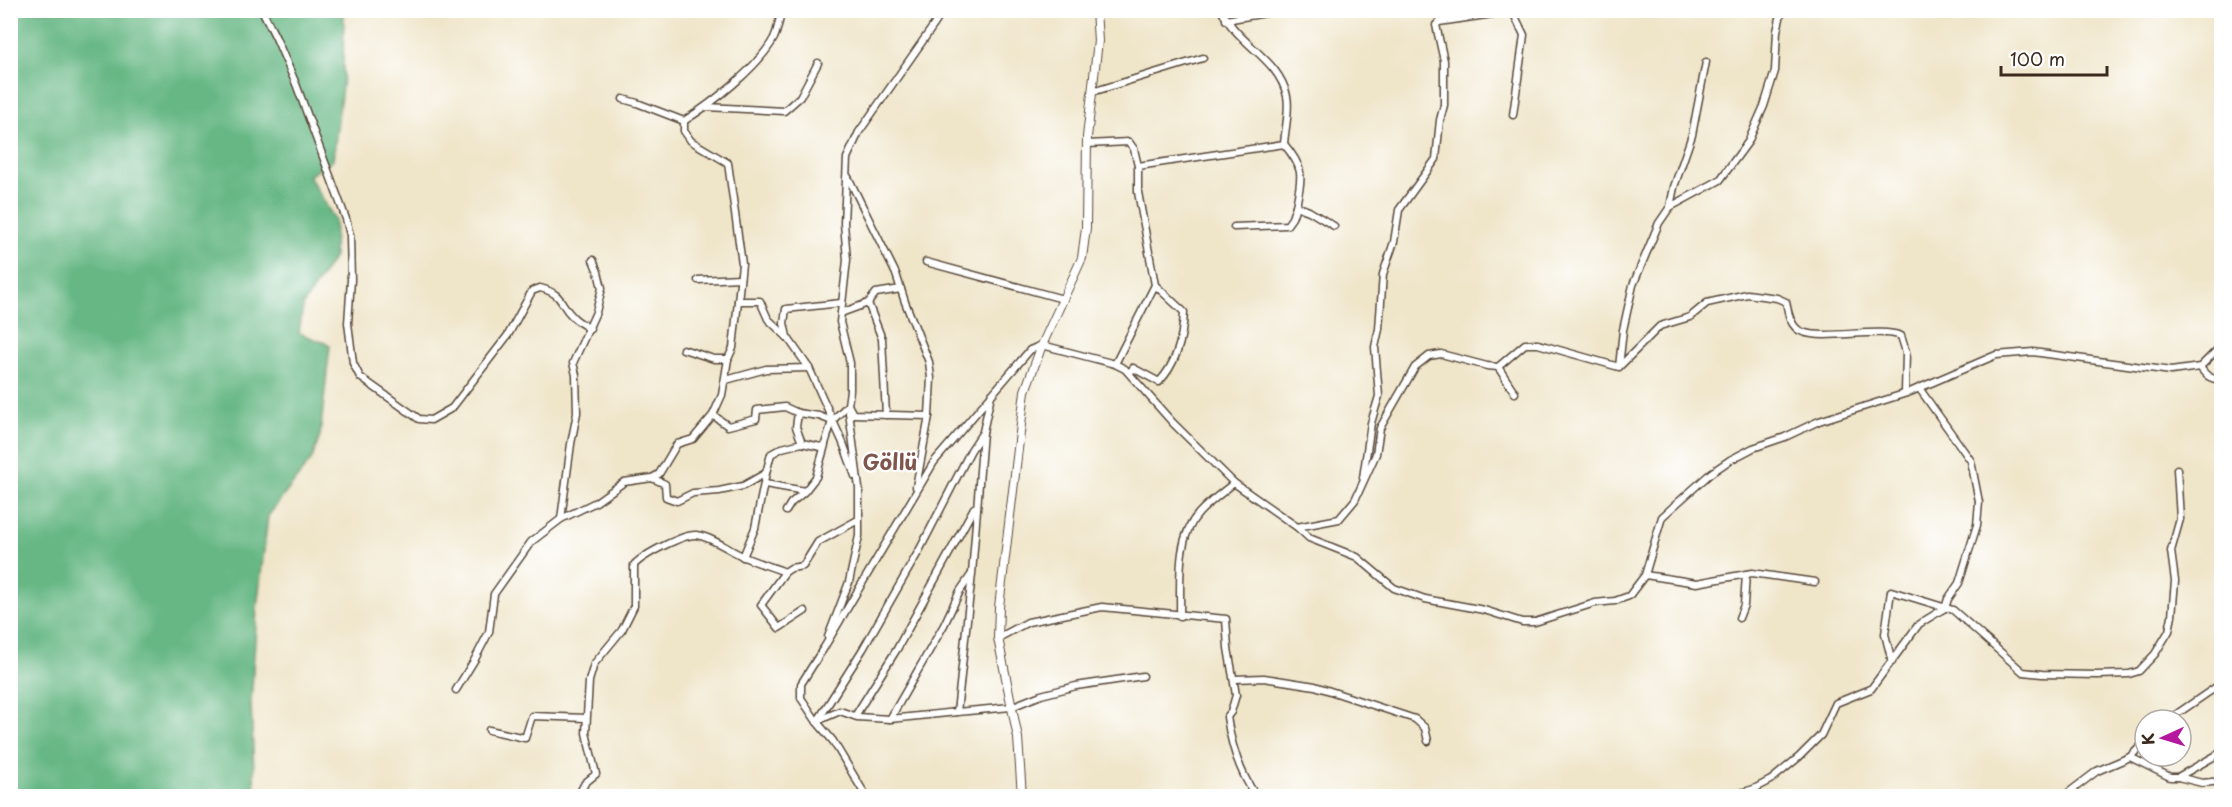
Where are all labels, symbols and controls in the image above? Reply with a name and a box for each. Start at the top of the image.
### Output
scale bar [2001,39,2108,77]
text: 100 m [2010,45,2065,72]
district label: Göllü [863,445,917,477]
north arrow [2133,708,2193,768]
text: K [2135,732,2159,746]

